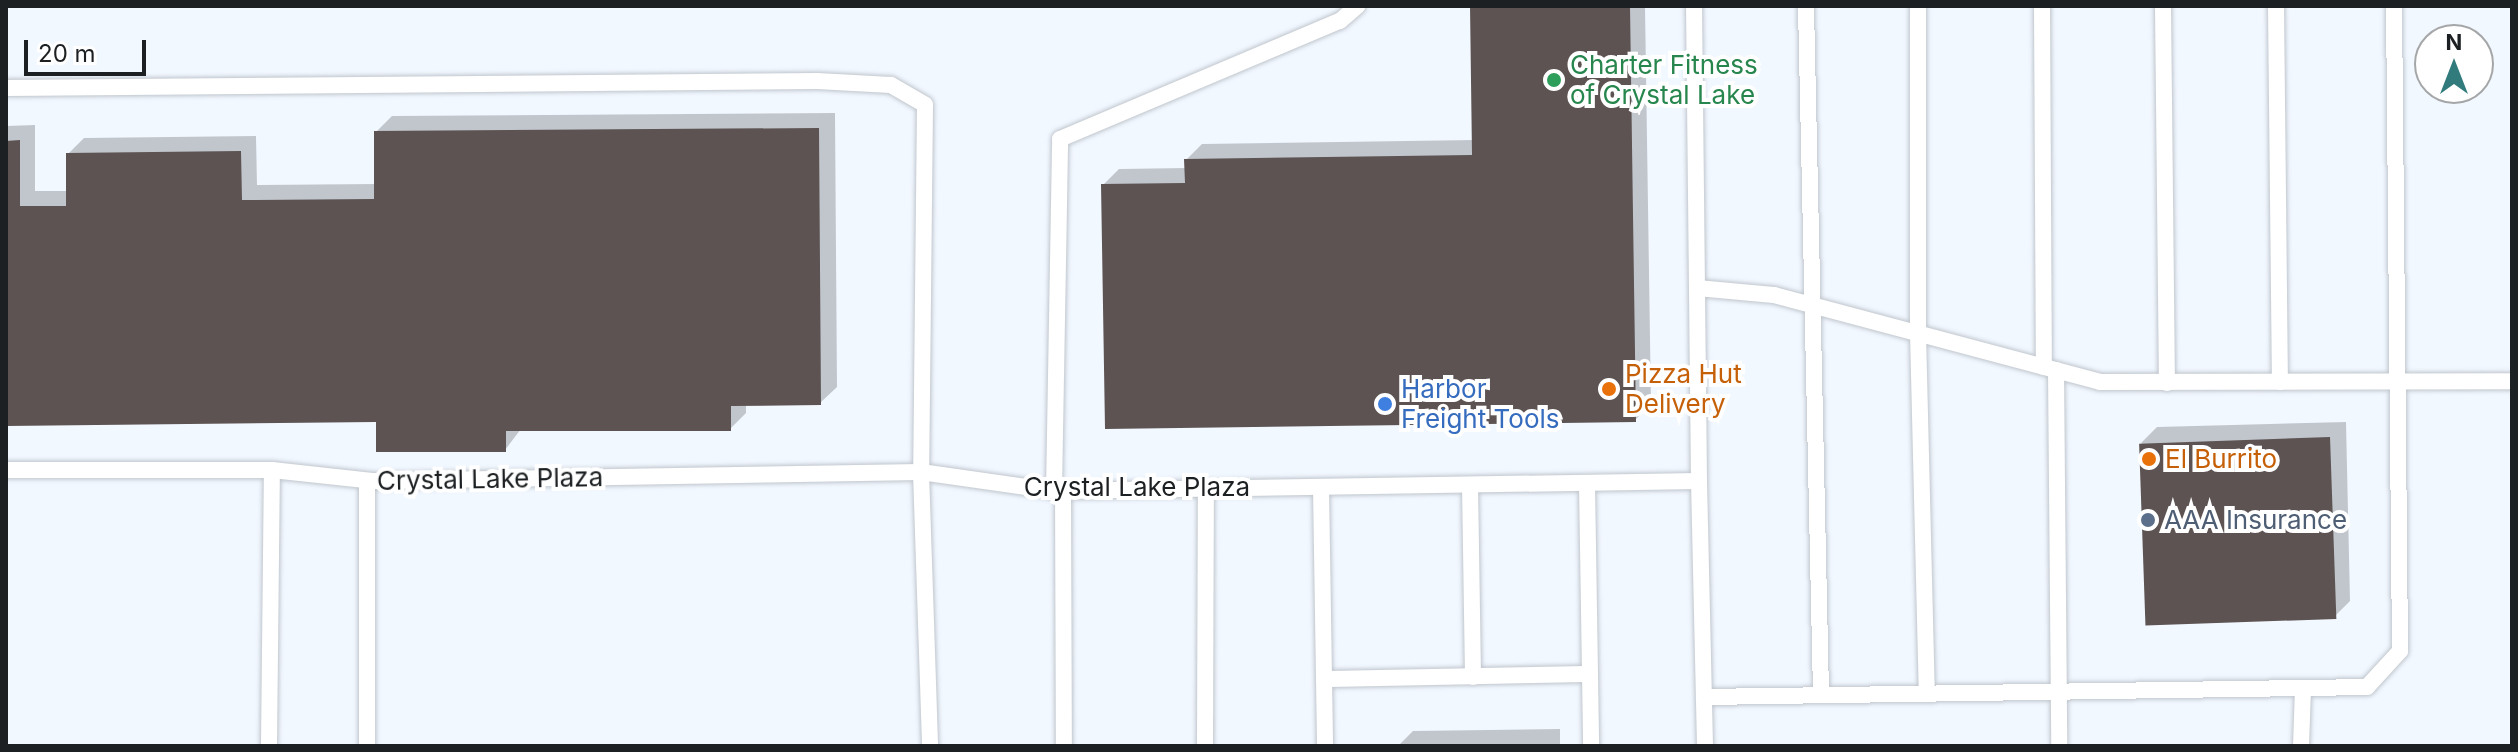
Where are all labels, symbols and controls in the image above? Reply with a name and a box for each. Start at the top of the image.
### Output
scale bar [28,24,150,74]
north arrow [2414,24,2494,104]
text: N [2446,29,2462,55]
text: 20 m [38,39,96,68]
place label: Charter Fitness of Crystal Lake [1570,49,1758,110]
marker: Charter Fitness of Crystal Lake [1545,71,1563,89]
place label: Pizza Hut Delivery [1625,358,1742,420]
place label: Harbor Freight Tools [1401,373,1559,434]
marker: Pizza Hut Delivery [1600,380,1618,398]
marker: Harbor Freight Tools [1376,395,1394,413]
place label: El Burrito [2165,443,2277,475]
marker: El Burrito [2140,450,2158,468]
street label: Crystal Lake Plaza [377,461,603,497]
street label: Crystal Lake Plaza [1024,471,1250,503]
place label: AAA Insurance [2164,504,2347,536]
marker: AAA Insurance [2139,511,2157,529]

